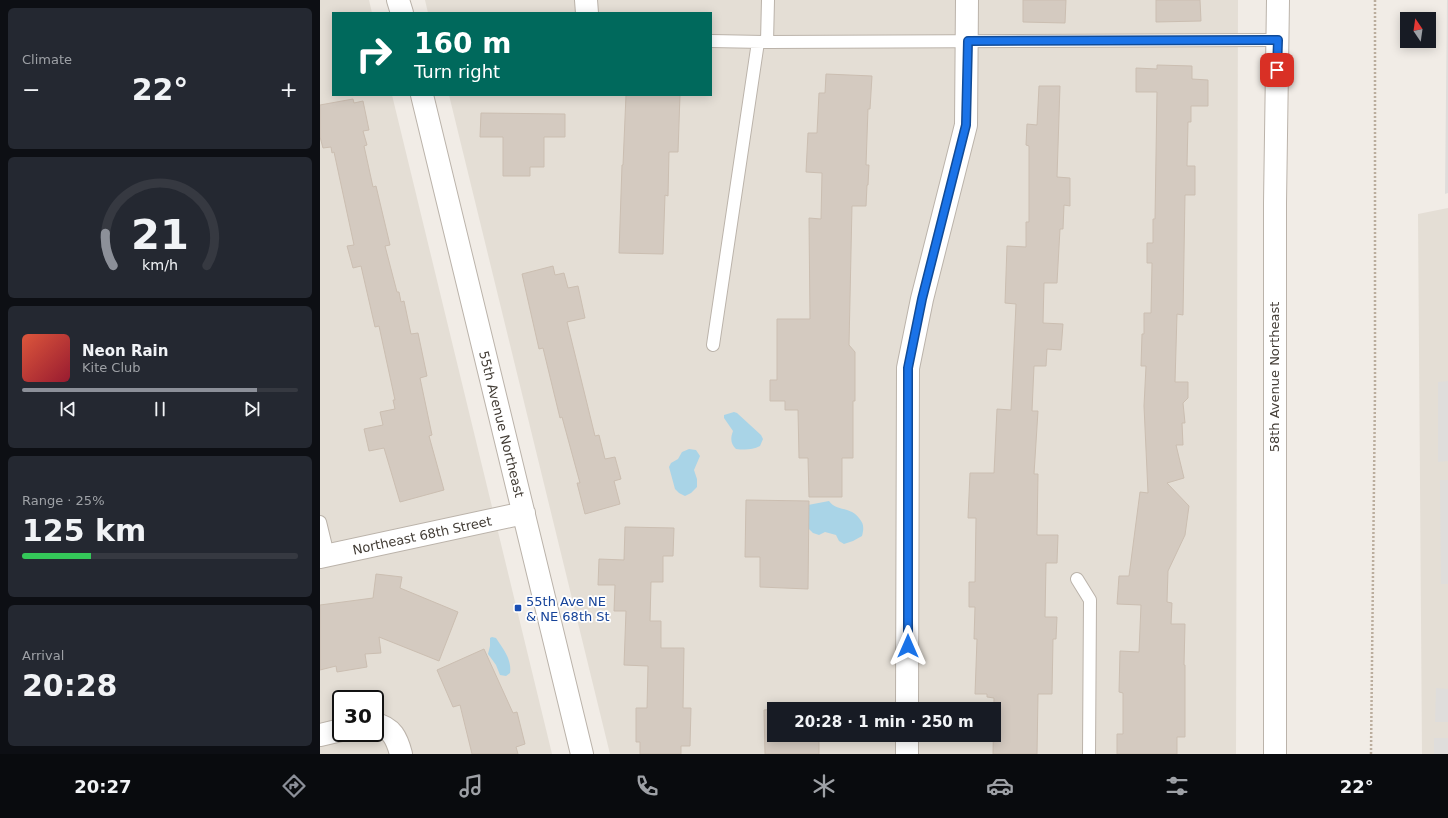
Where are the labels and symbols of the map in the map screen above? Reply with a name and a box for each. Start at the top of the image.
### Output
north arrow [1400,12,1436,48]
pin [1260,53,1294,87]
street label: 58th Avenue Northeast [1267,302,1282,452]
street label: 55th Avenue Northeast [476,349,527,499]
street label: Northeast 68th Street [351,513,493,558]
place label: 55th Ave NE & NE 68th St [526,594,610,624]
marker: 55th Ave NE & NE 68th St [513,603,523,613]
position arrow [887,625,929,667]
speed limit sign: 30 [332,690,384,742]

